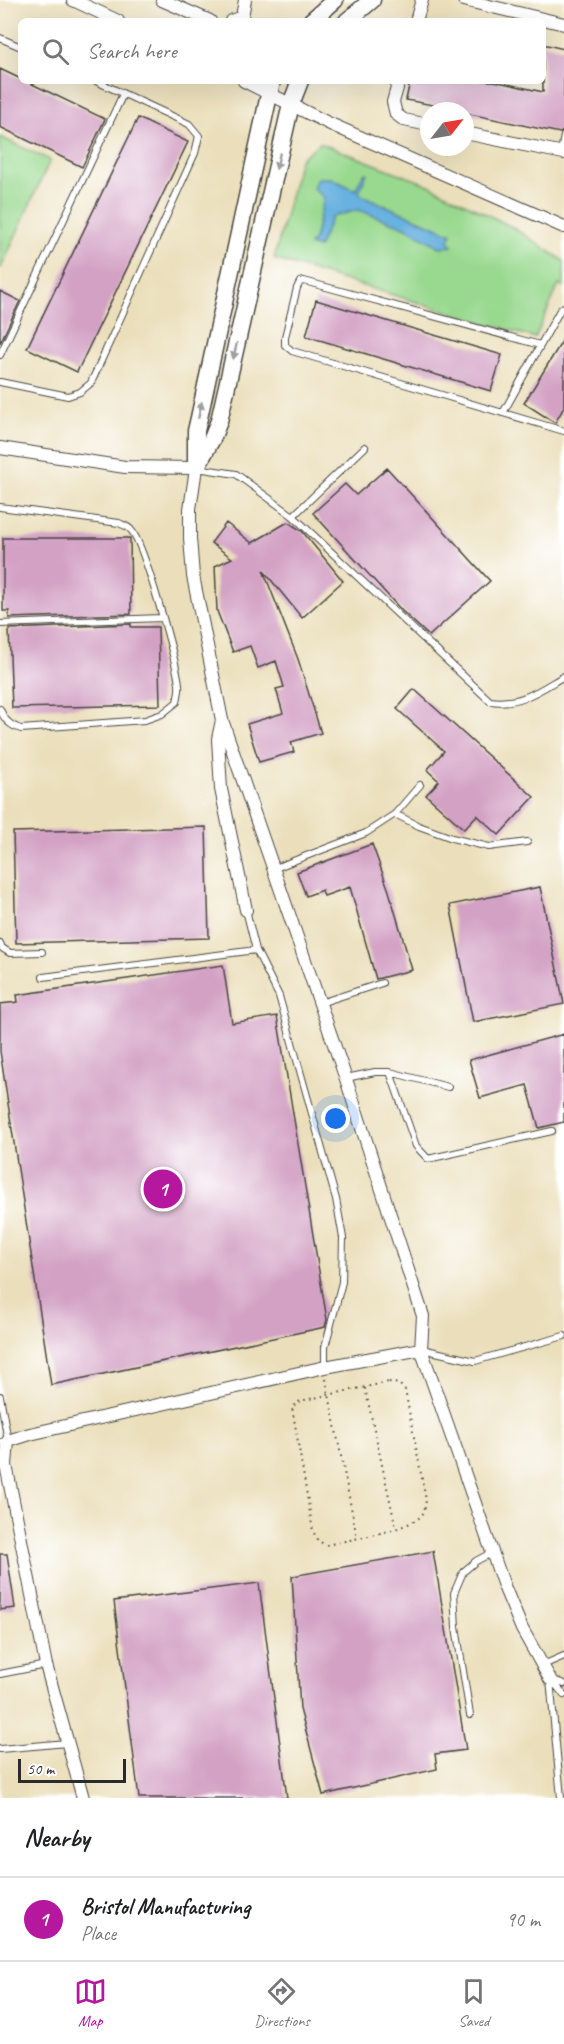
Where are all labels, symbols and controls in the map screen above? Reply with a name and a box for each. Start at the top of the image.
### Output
search box [18,18,546,84]
icon: search [39,35,72,68]
text: Search here [87,37,177,65]
north arrow [420,102,474,156]
one-way arrow [273,152,282,171]
one-way arrow [229,342,239,361]
one-way arrow [196,400,205,419]
your location [321,1104,350,1133]
pin: 1 [144,1166,182,1212]
scale bar [18,1756,126,1784]
text: 50 m [27,1759,54,1779]
text: Nearby [24,1821,89,1854]
text: Bristol Manufacturing [81,1893,250,1921]
text: 1 [39,1907,48,1932]
text: 90 m [506,1907,540,1932]
text: Place [81,1921,116,1946]
tab: Map [74,1975,107,2031]
tab: Directions [254,1975,310,2031]
tab: Saved [457,1975,490,2031]

